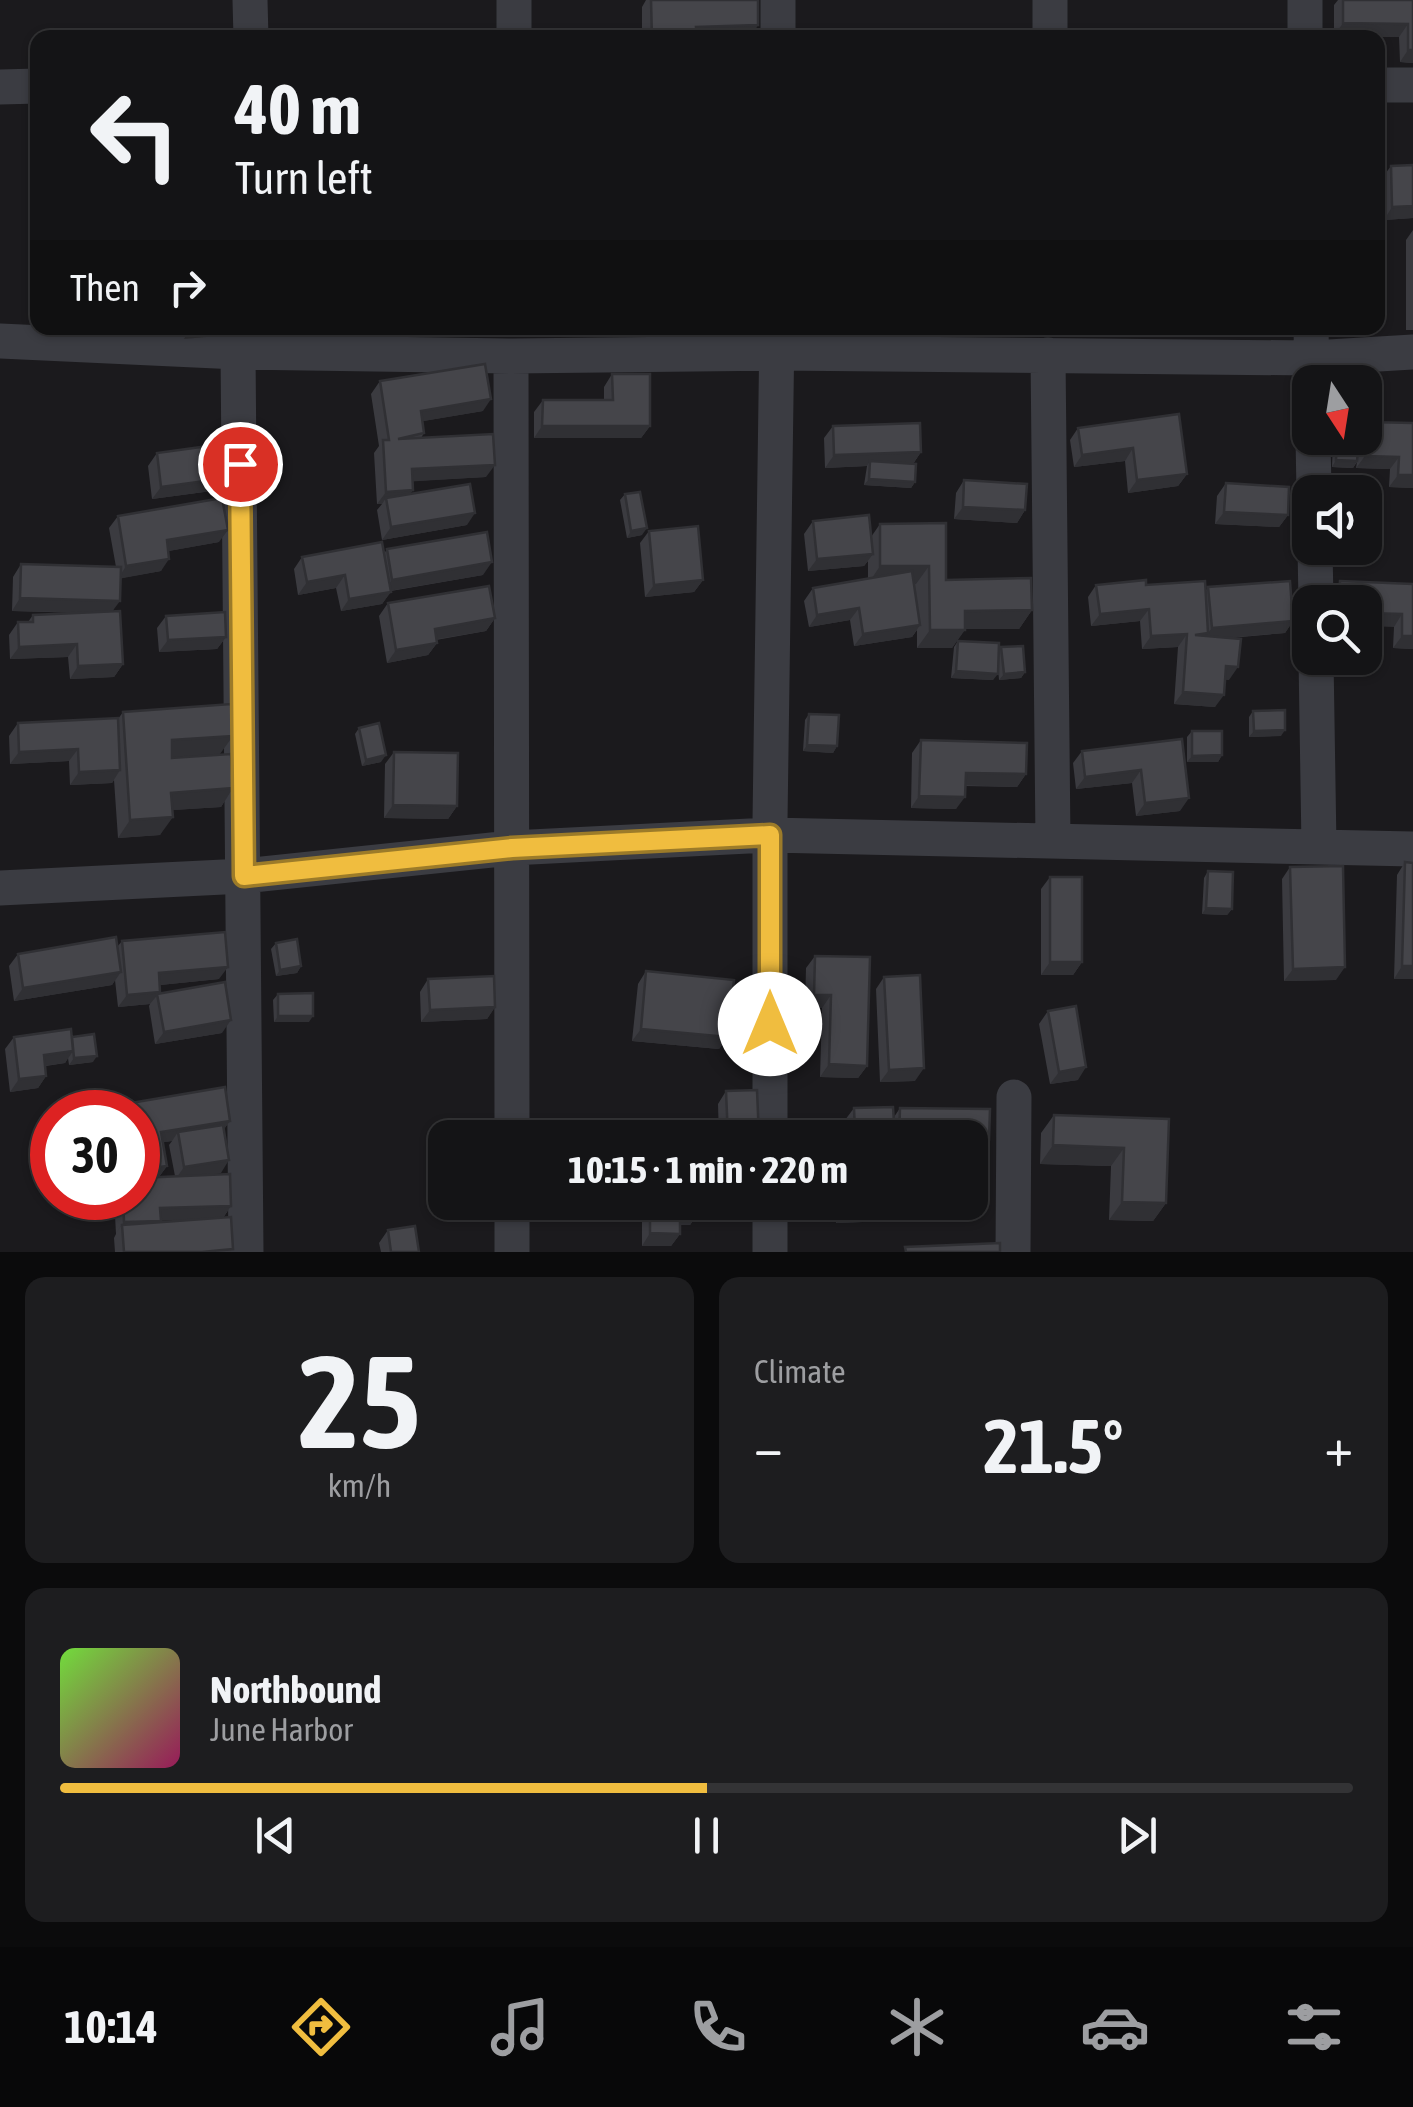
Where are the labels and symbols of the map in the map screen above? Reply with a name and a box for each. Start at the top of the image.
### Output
north arrow [1292,365,1382,455]
pin [198,422,283,507]
position arrow [718,972,822,1076]
speed limit sign: 30 [30,1090,160,1220]

